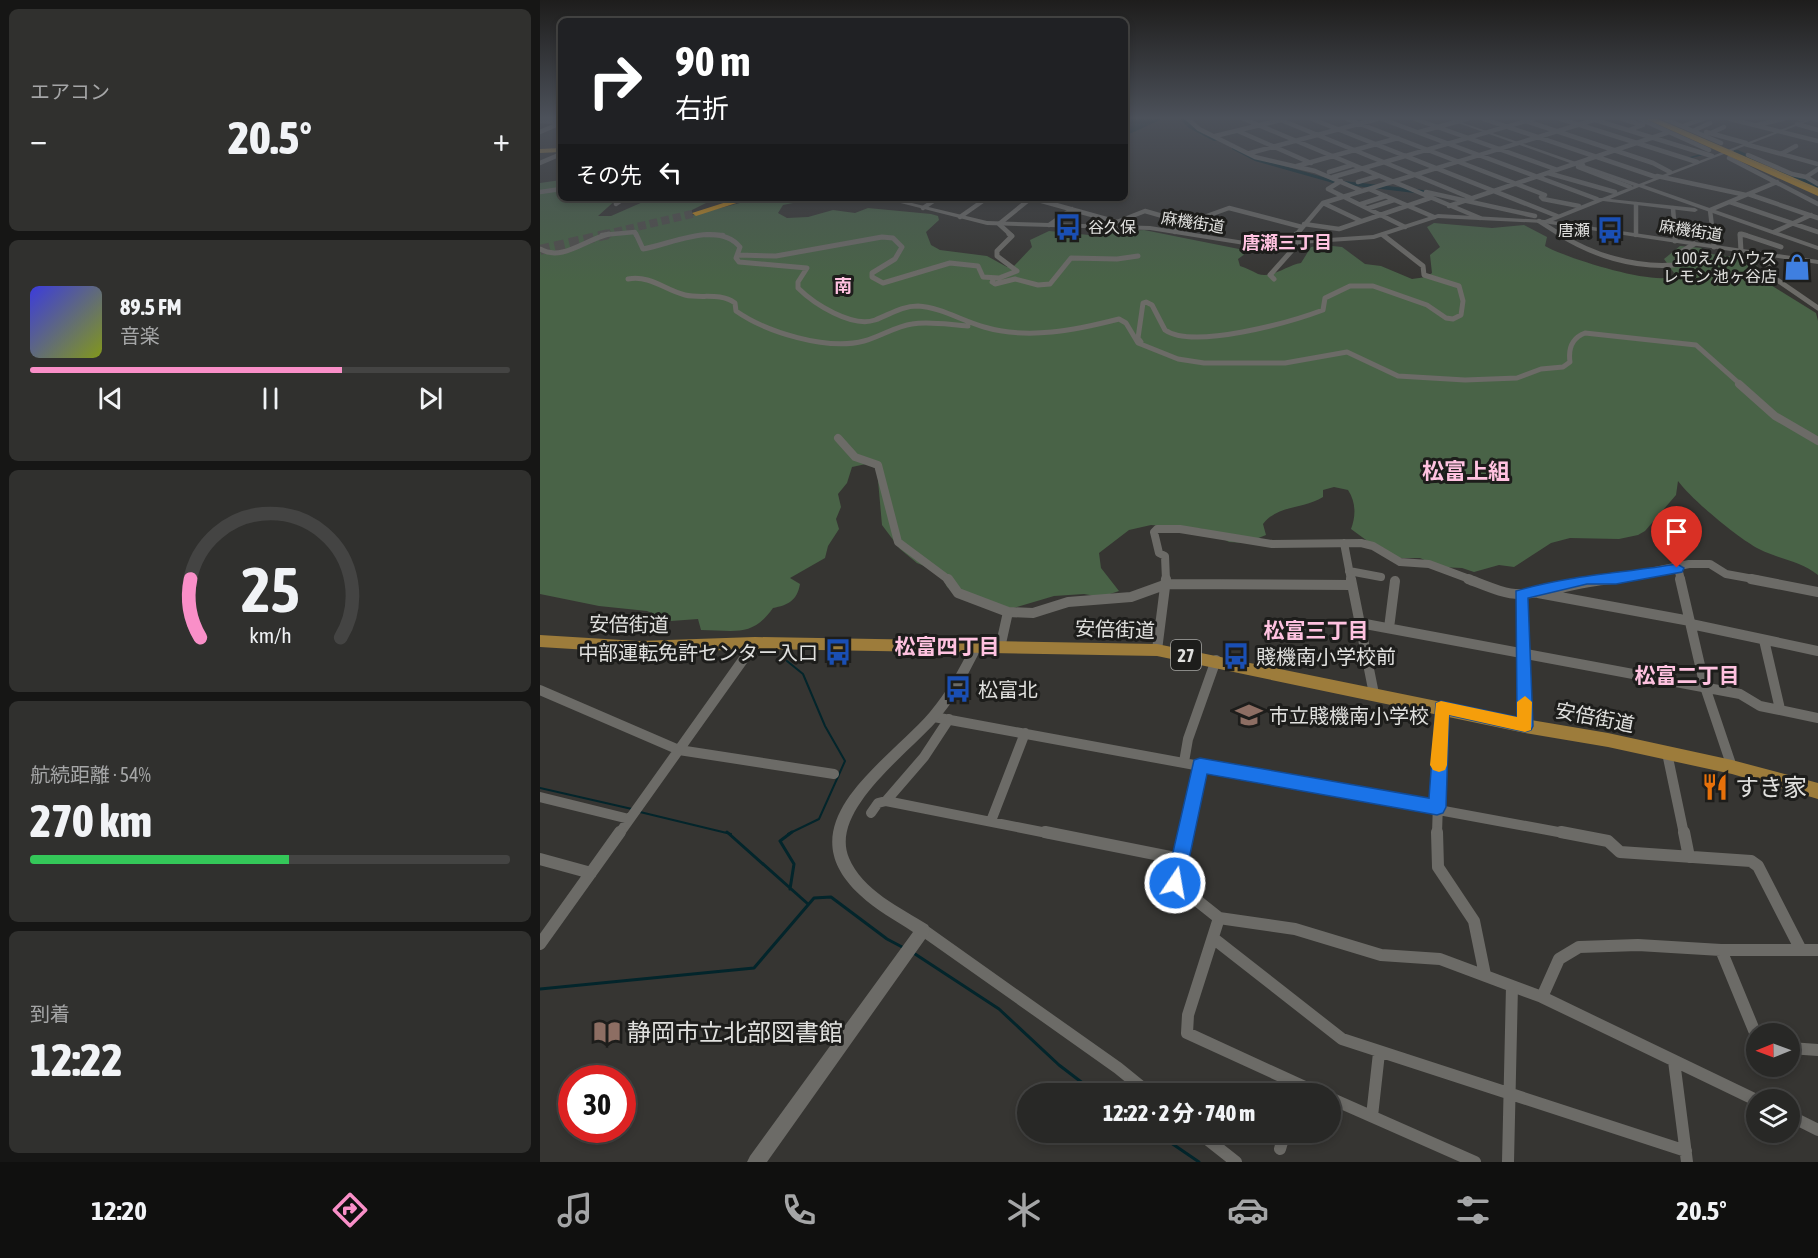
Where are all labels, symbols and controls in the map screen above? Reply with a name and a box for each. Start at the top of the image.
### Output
text: 90 m [675,37,750,85]
icon: right [576,42,654,120]
text: エアコン [30,80,110,103]
text: 右折 [675,93,729,124]
text: 20.5° [228,112,312,164]
text: − [30,120,47,158]
text: + [493,120,510,158]
icon: left [654,156,687,189]
text: その先 [576,162,642,188]
street label: 麻機街道 [1160,208,1226,236]
bus stop icon: 谷久保 [1053,212,1083,242]
bus stop icon: 唐瀬 [1595,215,1625,245]
street label: 麻機街道 [1658,216,1724,244]
place label: 谷久保 [1088,218,1136,236]
place label: 唐瀬 [1558,221,1590,239]
district label: 唐瀬三丁目 [1242,232,1332,253]
place label: 100えんハウス レモン 池ヶ谷店 [1663,249,1777,285]
shop icon: 100えんハウス レモン 池ヶ谷店 [1782,252,1812,282]
district label: 南 [834,275,852,296]
text: 89.5 FM [120,294,182,320]
text: 音楽 [120,324,160,347]
icon: previous [94,382,127,415]
icon: pause [254,382,287,415]
icon: next [414,382,447,415]
district label: 松富上組 [1422,458,1510,484]
pin [1651,506,1702,568]
icon: arrive [1660,515,1693,548]
text: 25 [241,554,299,625]
street label: 安倍街道 [589,612,669,636]
street label: 安倍街道 [1075,616,1155,642]
district label: 松富三丁目 [1264,618,1369,642]
text: km/h [249,623,291,648]
district label: 松富四丁目 [895,634,1000,658]
bus stop icon: 中部運転免許センター入口 [823,637,853,667]
road number: 27 [1171,640,1201,670]
place label: 中部運転免許センター入口 [578,641,818,664]
bus stop icon: 賤機南小学校前 [1221,641,1251,671]
place label: 賤機南小学校前 [1256,645,1396,668]
district label: 松富二丁目 [1635,663,1740,687]
bus stop icon: 松富北 [943,674,973,704]
place label: 松富北 [978,678,1038,701]
street label: 安倍街道 [1554,698,1636,736]
school or university icon: 市立賤機南小学校 [1234,700,1264,730]
place label: 市立賤機南小学校 [1269,704,1429,727]
text: 航続距離 · 54% [30,763,151,786]
restaurant icon: すき家 [1700,772,1730,802]
place label: すき家 [1735,774,1807,801]
text: 270 km [30,795,152,847]
position arrow [1143,851,1207,915]
text: 到着 [30,1002,70,1025]
library icon: 静岡市立北部図書館 [592,1017,622,1047]
place label: 静岡市立北部図書館 [627,1019,843,1046]
north arrow [1746,1023,1800,1077]
map controls [1746,1023,1800,1143]
text: 12:22 [30,1034,123,1086]
speed limit sign: 30 [558,1065,636,1143]
button: layers [1746,1089,1800,1143]
text: 12:22 · 2 分 · 740 m [1103,1100,1255,1126]
icon: directions [329,1189,371,1231]
icon: music [554,1189,596,1231]
icon: phone [778,1189,820,1231]
icon: climate [1003,1189,1045,1231]
icon: car [1227,1189,1269,1231]
icon: filters [1452,1189,1494,1231]
text: 12:20 [91,1195,147,1226]
text: 20.5° [1676,1195,1727,1226]

